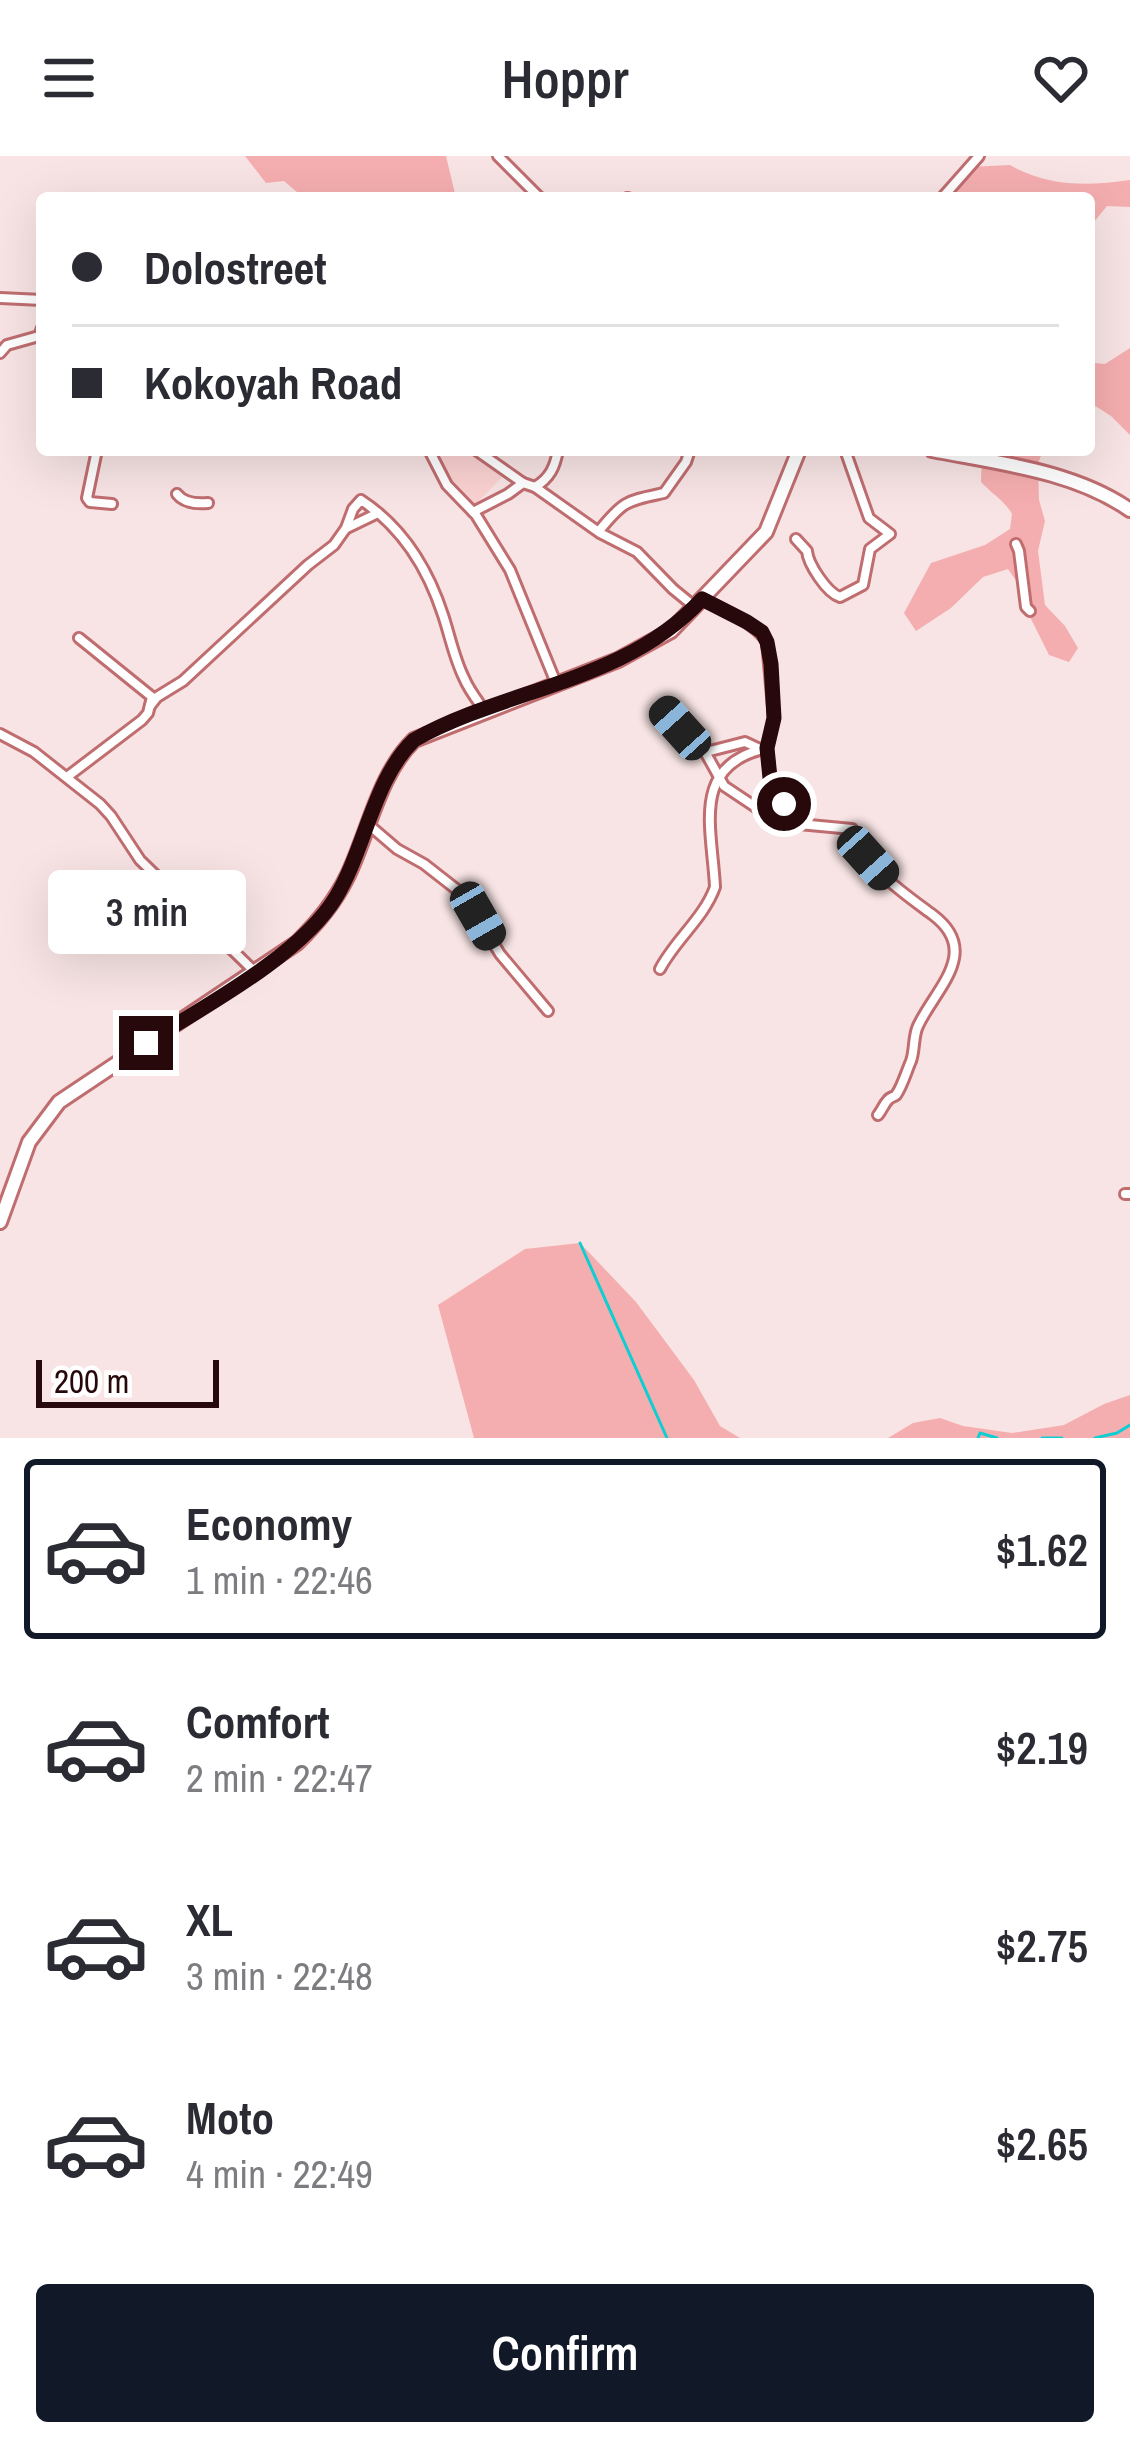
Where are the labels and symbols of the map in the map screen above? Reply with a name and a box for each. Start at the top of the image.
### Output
car [643,689,717,767]
route start [757,777,811,831]
car [831,819,905,897]
callout: 3 min [47,869,245,953]
car [444,876,512,956]
route end [119,1016,173,1070]
scale bar [36,1354,219,1407]

